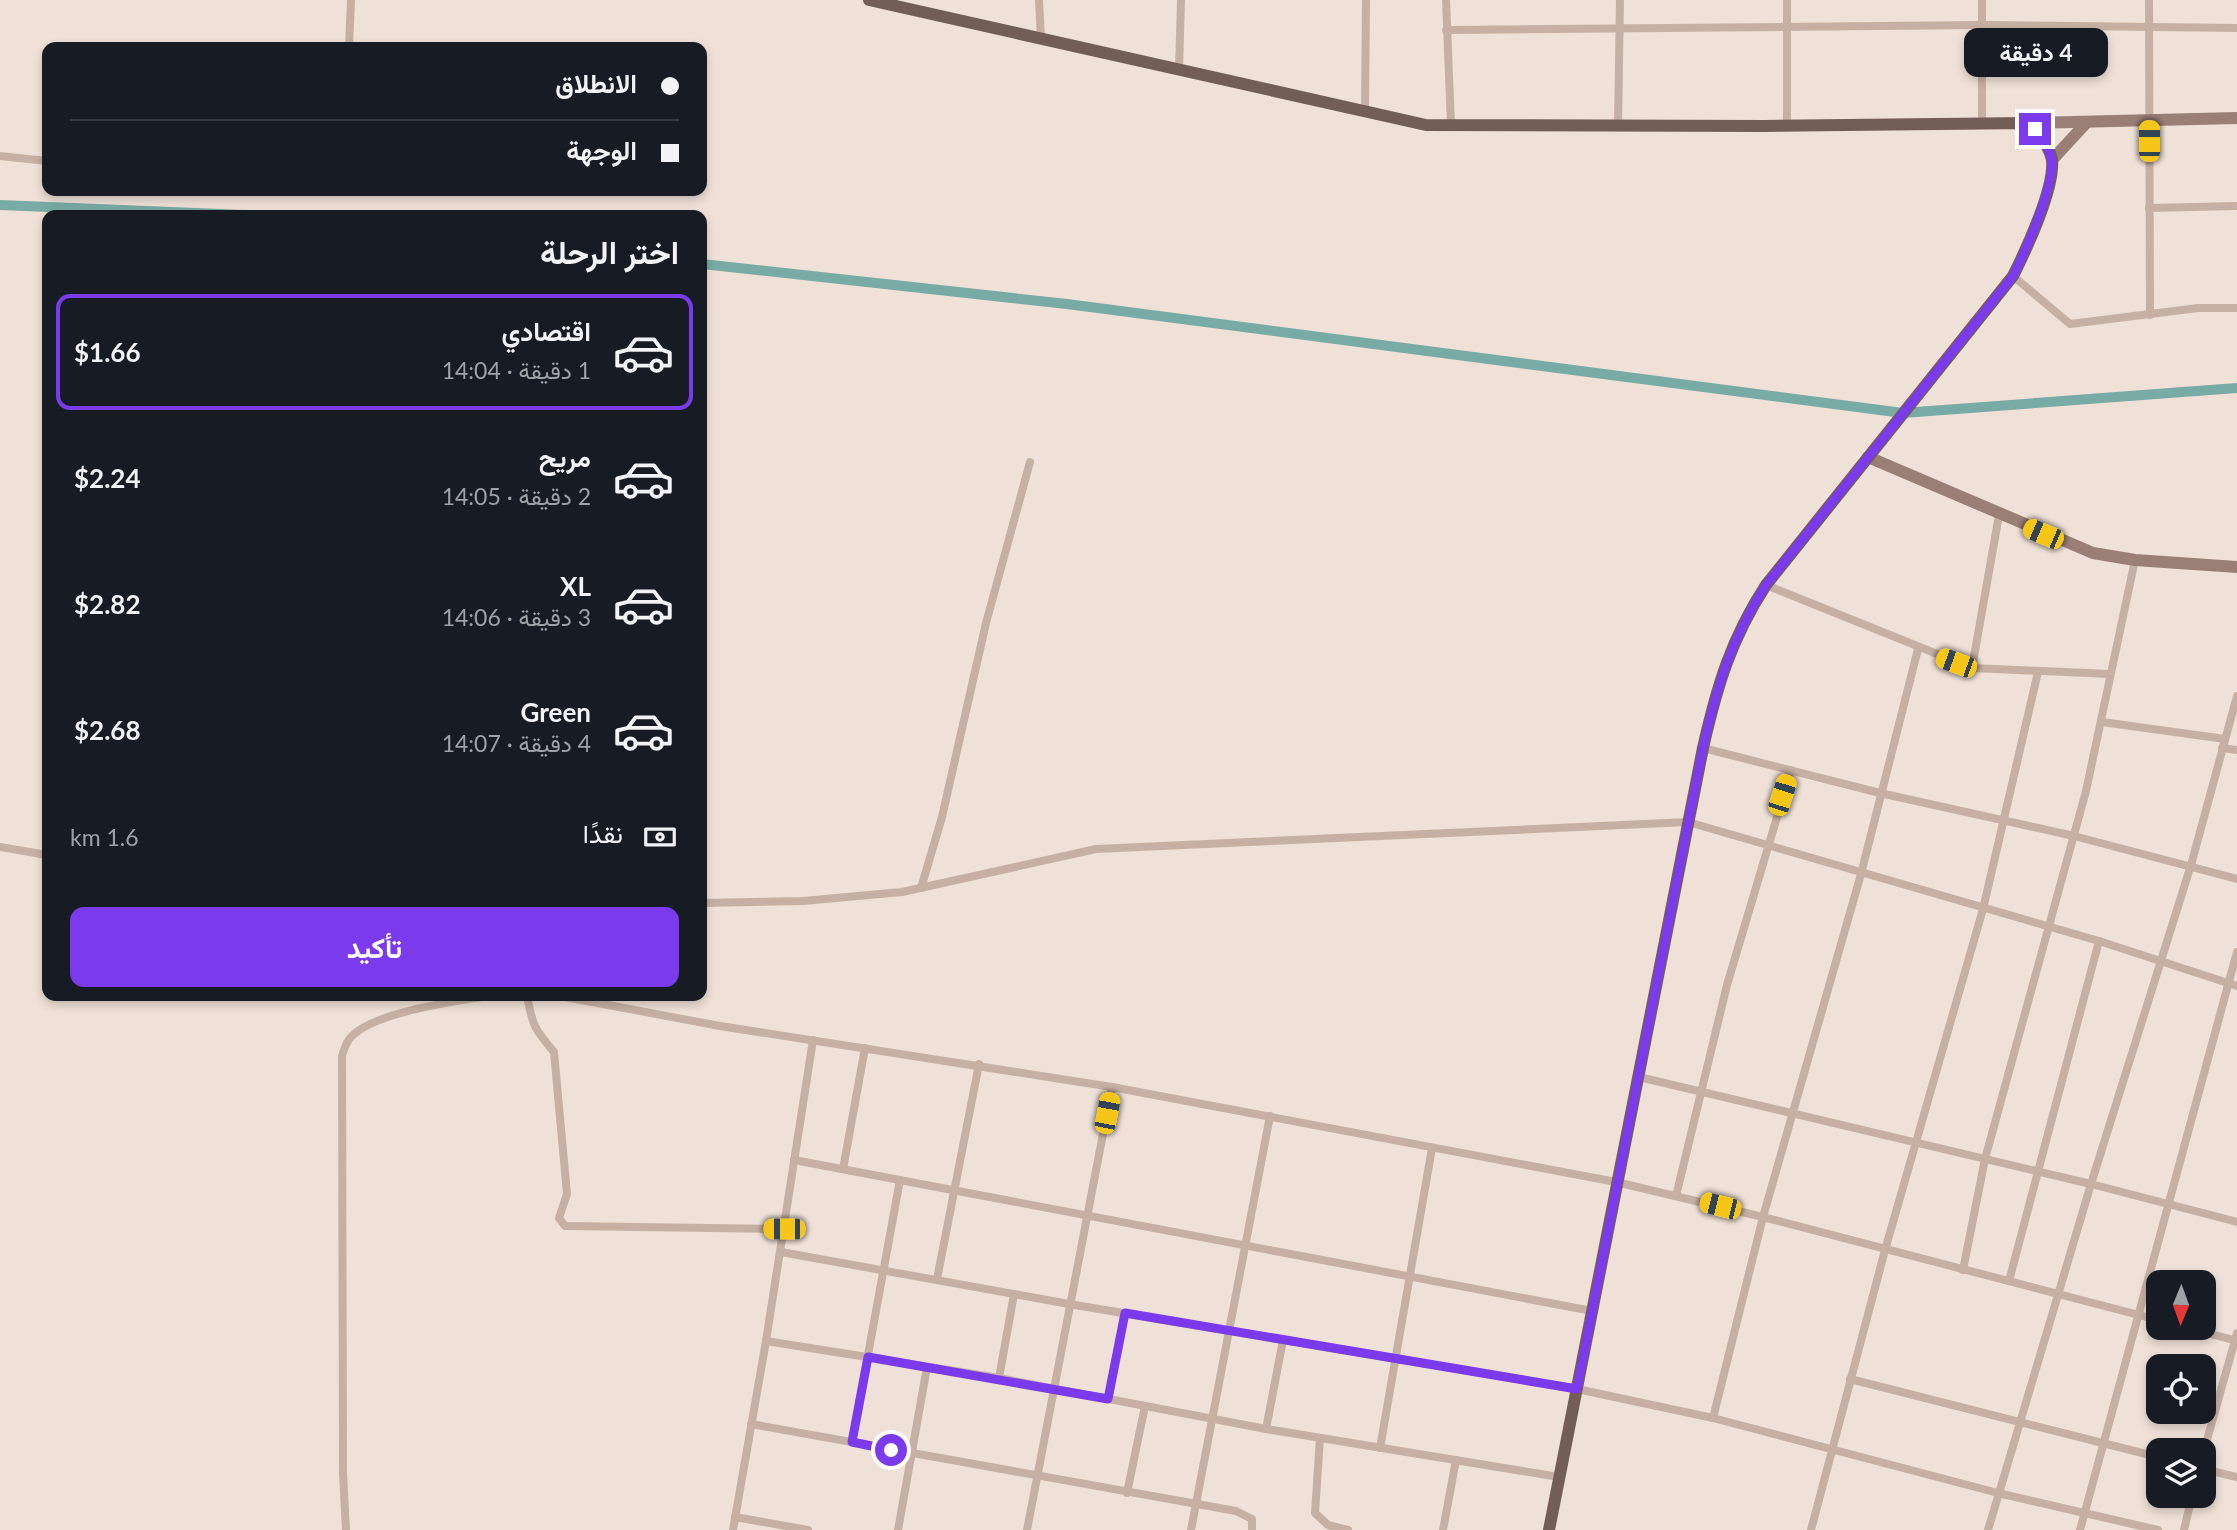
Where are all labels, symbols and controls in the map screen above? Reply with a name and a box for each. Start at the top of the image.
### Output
callout: 4 دقيقة [1963,27,2107,76]
text: 4 دقيقة [1999,38,2073,66]
text: الانطلاق [555,67,637,99]
route end [2019,113,2051,145]
car [2139,120,2160,162]
text: الوجهة [566,134,637,166]
text: اختر الرحلة [540,232,679,271]
text: اقتصادي [502,315,591,347]
icon: car [612,321,675,384]
text: $1.66 [74,336,141,368]
text: 1 دقيقة · 14:04 [442,356,591,384]
text: مريح [539,441,591,473]
icon: car [612,447,675,510]
text: $2.24 [74,462,141,494]
text: 2 دقيقة · 14:05 [442,482,591,510]
car [2020,516,2067,552]
text: XL [560,570,591,602]
icon: car [612,573,675,636]
text: $2.82 [74,588,141,620]
text: 3 دقيقة · 14:06 [442,603,591,631]
car [1933,646,1980,680]
text: Green [521,696,591,728]
icon: car [612,699,675,762]
text: $2.68 [74,714,141,746]
text: 4 دقيقة · 14:07 [442,729,591,757]
car [1766,772,1799,818]
text: نقدًا [583,817,623,849]
icon: cash [641,818,679,856]
text: 1.6 km [70,823,139,851]
button: تأكيد [70,907,679,987]
car [1093,1090,1122,1136]
car [1698,1191,1743,1221]
car [764,1219,806,1240]
north arrow [2146,1270,2216,1340]
map controls [2146,1270,2216,1508]
button: locate [2146,1354,2216,1424]
route start [875,1434,907,1466]
button: layers [2146,1438,2216,1508]

